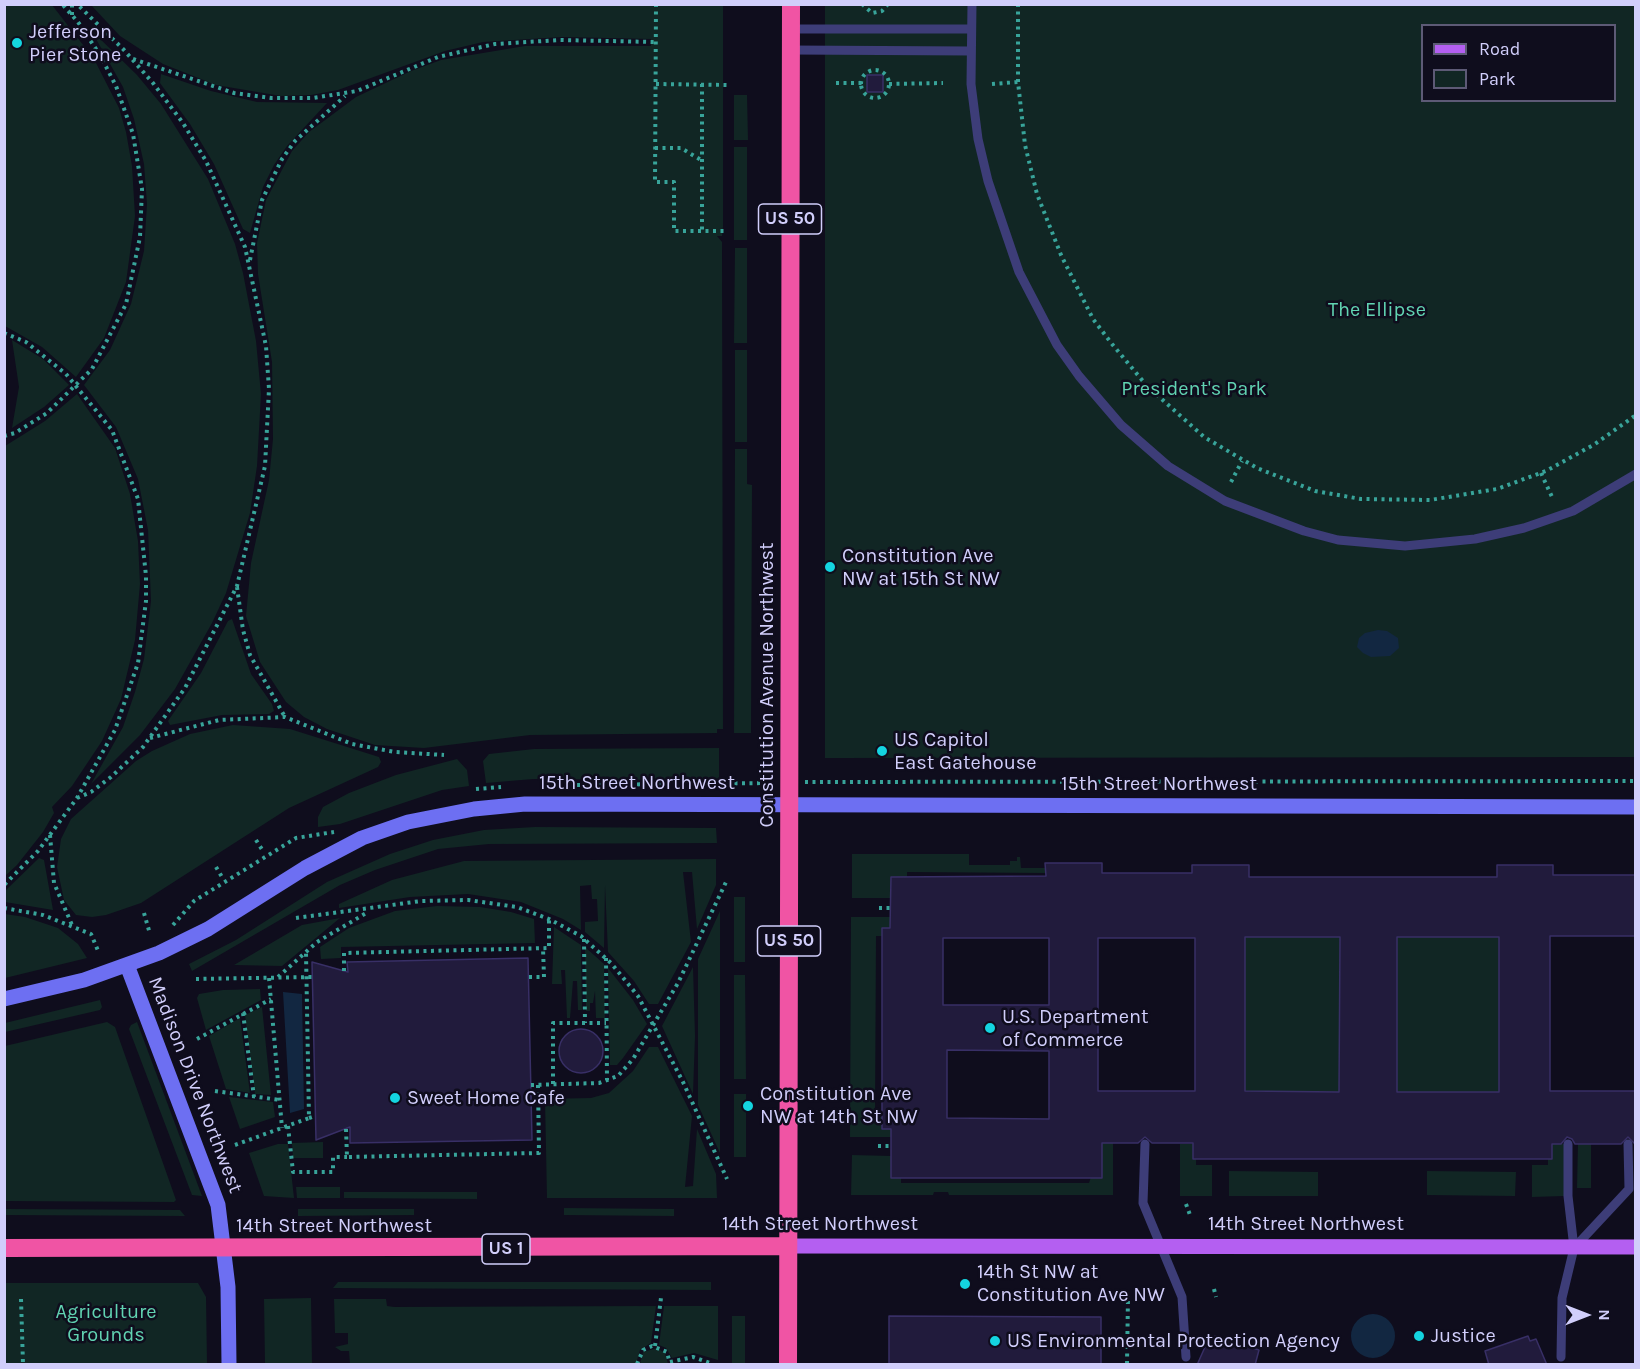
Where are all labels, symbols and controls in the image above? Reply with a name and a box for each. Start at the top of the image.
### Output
place label: Jefferson Pier Stone [29,20,121,67]
legend [1421,24,1616,102]
marker: Jefferson Pier Stone [10,36,24,50]
text: Road [1479,38,1520,60]
text: Park [1479,68,1516,90]
road number: US 50 [758,204,822,234]
park label: The Ellipse [1328,298,1426,322]
park label: President's Park [1121,377,1267,401]
street label: Constitution Avenue Northwest [755,543,779,827]
place label: Constitution Ave NW at 15th St NW [842,544,1000,591]
marker: Constitution Ave NW at 15th St NW [823,560,837,574]
place label: US Capitol East Gatehouse [894,728,1037,775]
marker: US Capitol East Gatehouse [875,744,889,758]
street label: 15th Street Northwest [539,771,735,795]
street label: 15th Street Northwest [1061,772,1257,796]
road number: US 50 [758,926,820,956]
street label: Madison Drive Northwest [143,973,247,1197]
place label: U.S. Department of Commerce [1002,1005,1149,1052]
marker: U.S. Department of Commerce [983,1021,997,1035]
place label: Constitution Ave NW at 14th St NW [760,1082,918,1129]
place label: Sweet Home Cafe [407,1086,565,1110]
marker: Sweet Home Cafe [388,1091,402,1105]
marker: Constitution Ave NW at 14th St NW [741,1099,755,1113]
street label: 14th Street Northwest [722,1212,918,1236]
street label: 14th Street Northwest [1208,1212,1404,1236]
street label: 14th Street Northwest [236,1214,432,1238]
road number: US 1 [482,1234,530,1264]
place label: 14th St NW at Constitution Ave NW [977,1260,1165,1307]
marker: 14th St NW at Constitution Ave NW [958,1277,972,1291]
north arrow [1556,1285,1616,1345]
park label: Agriculture Grounds [55,1300,157,1347]
text: N [1595,1309,1614,1321]
place label: Justice [1431,1324,1496,1348]
place label: US Environmental Protection Agency [1007,1329,1340,1353]
marker: Justice [1412,1329,1426,1343]
marker: US Environmental Protection Agency [988,1334,1002,1348]

